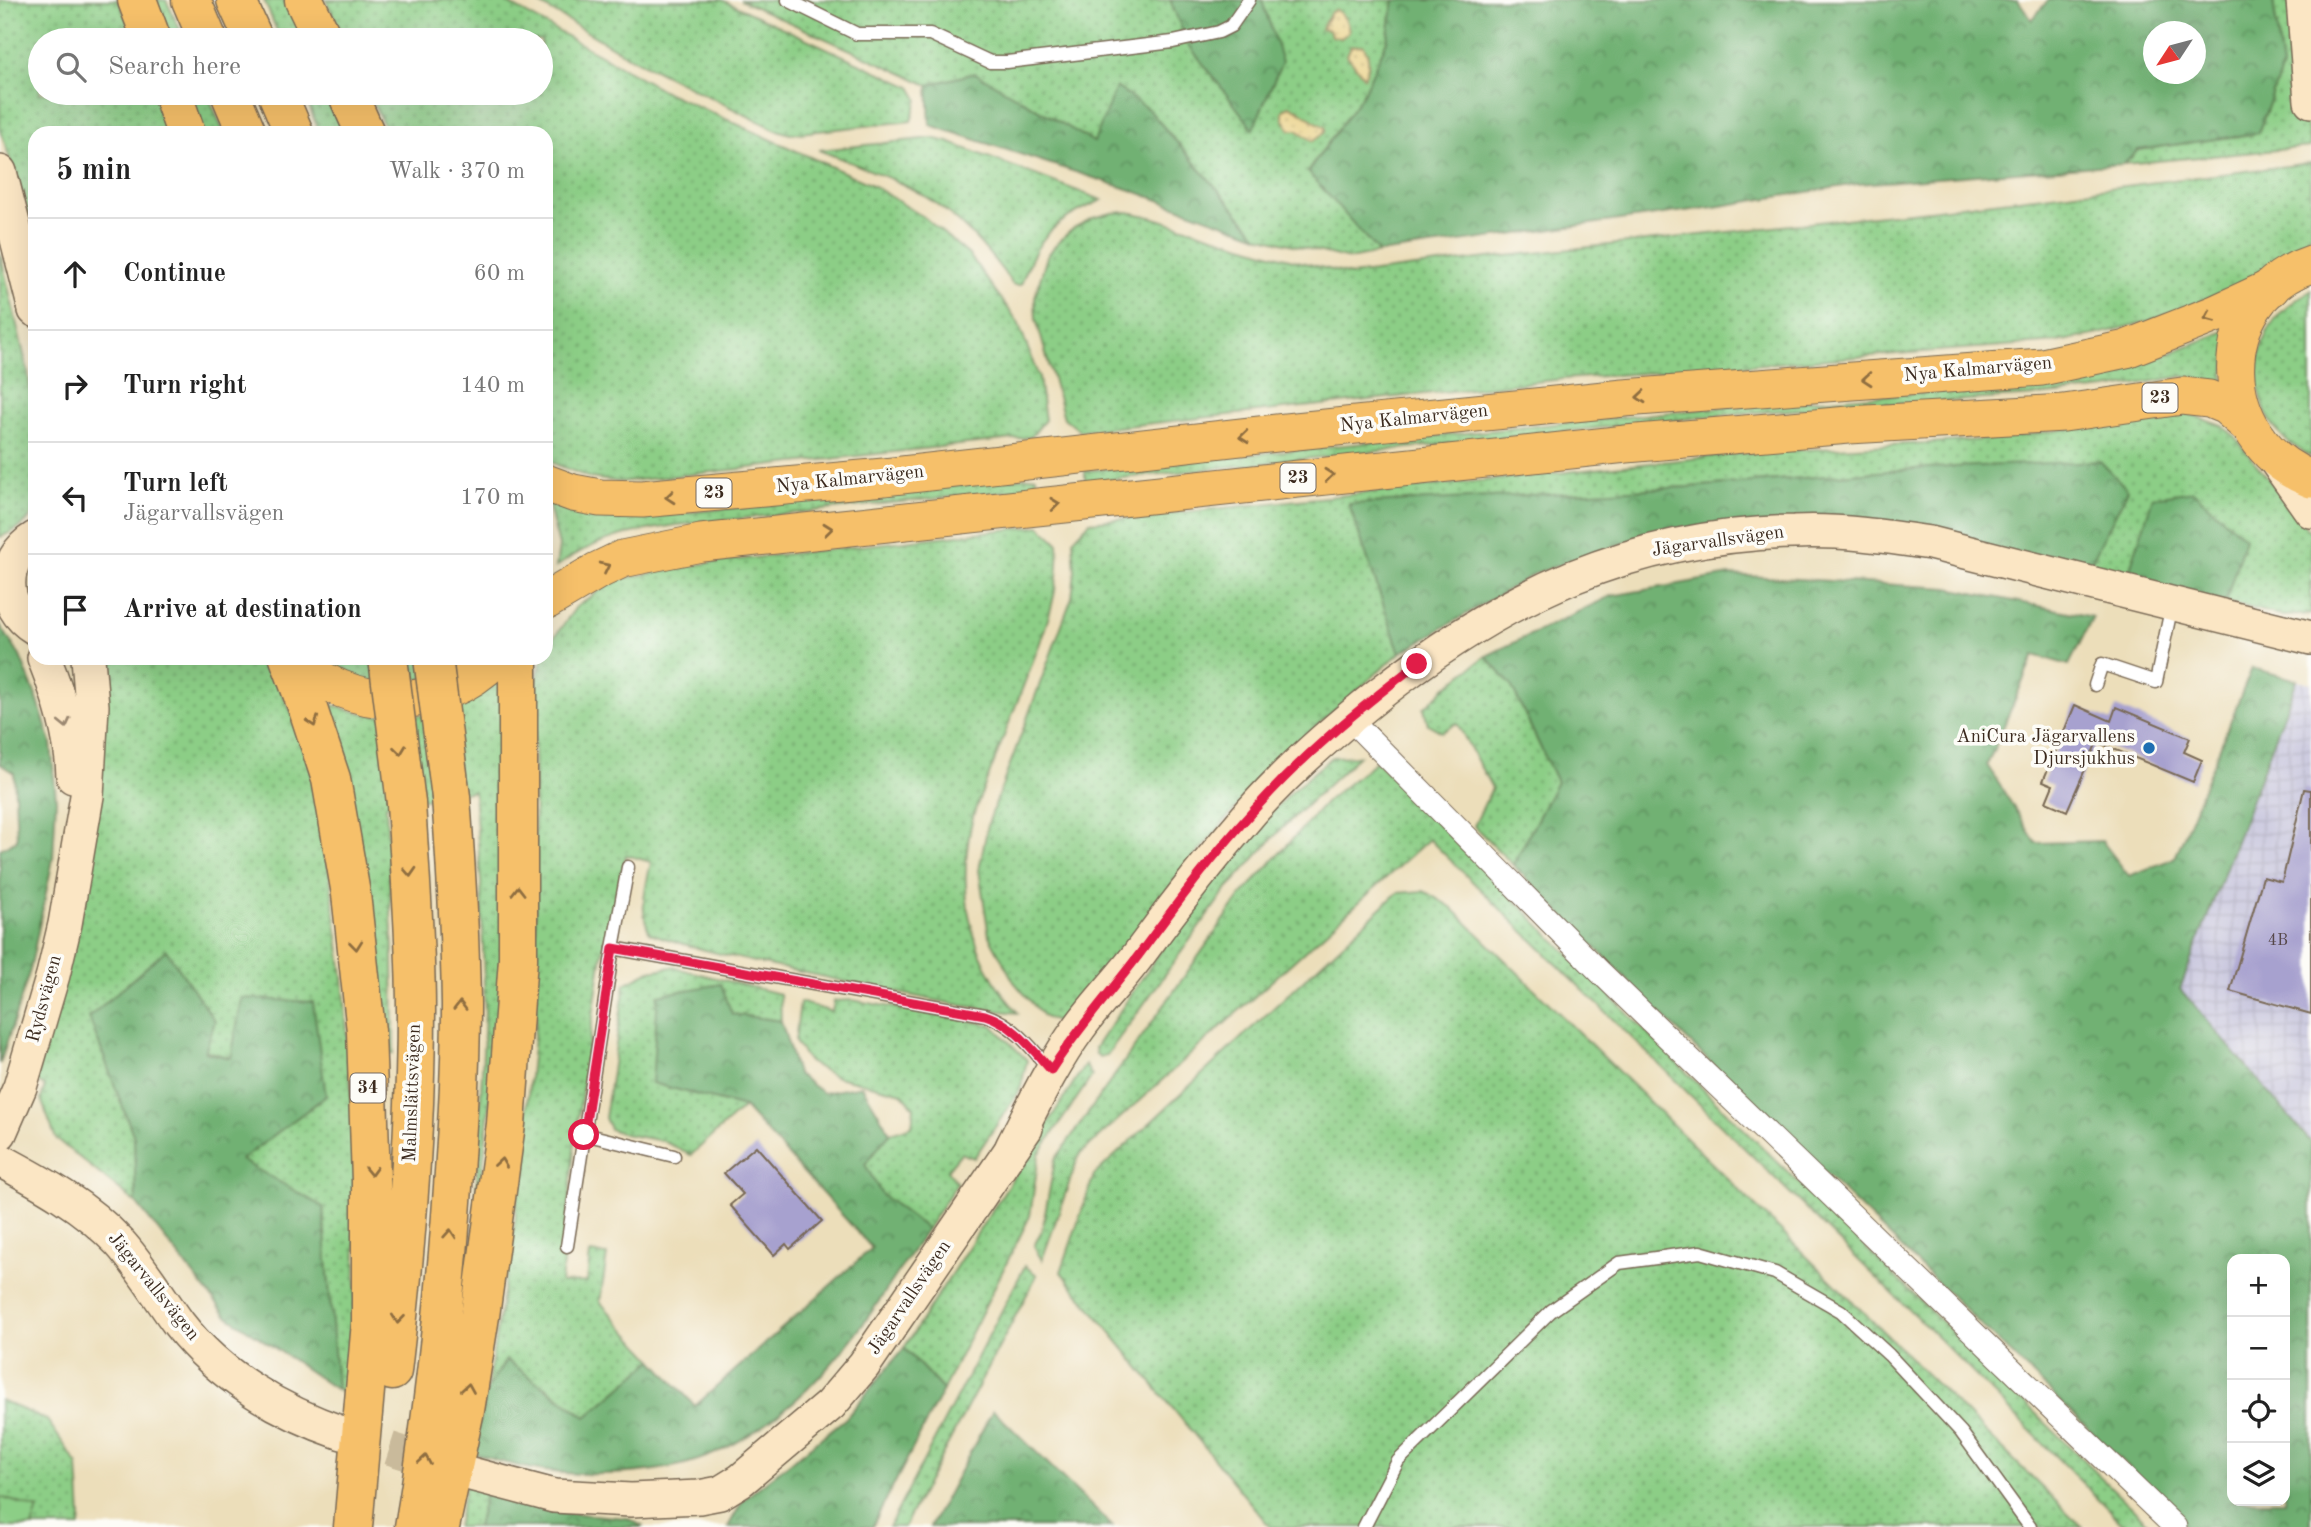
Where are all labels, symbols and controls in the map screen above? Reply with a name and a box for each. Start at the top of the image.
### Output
north arrow [2143,21,2206,84]
search box [28,28,553,105]
icon: search [52,48,90,86]
text: Search here [108,54,241,80]
text: 5 min [56,156,131,186]
text: Walk · 370 m [389,160,525,183]
icon: ahead [56,255,94,293]
text: Continue [123,261,226,287]
text: 60 m [474,262,525,285]
one-way arrow [2204,308,2216,322]
street label: Nya Kalmarvägen [1903,354,2053,386]
icon: right [56,367,94,405]
one-way arrow [1862,371,1873,386]
text: Turn right [123,373,246,399]
text: 140 m [460,374,525,397]
road number: 23 [2142,384,2178,412]
one-way arrow [1635,389,1646,404]
street label: Nya Kalmarvägen [1339,402,1489,436]
one-way arrow [1238,429,1249,444]
street label: Nya Kalmarvägen [775,463,925,497]
road number: 23 [1280,464,1316,492]
one-way arrow [1324,467,1335,482]
text: Turn left [123,471,228,497]
road number: 23 [696,478,732,508]
icon: left [56,479,94,517]
text: 170 m [460,486,525,509]
one-way arrow [664,489,676,504]
one-way arrow [1049,497,1060,512]
text: Jägarvallsvägen [123,502,284,525]
one-way arrow [823,522,834,537]
street label: Jägarvallsvägen [1651,523,1785,561]
one-way arrow [598,562,610,576]
icon: arrive [56,591,94,629]
text: Arrive at destination [123,597,362,623]
route end [1401,648,1432,679]
one-way arrow [305,715,319,728]
one-way arrow [57,717,71,729]
place label: AniCura Jägarvallens Djursjukhus [1956,728,2135,769]
marker: AniCura Jägarvallens Djursjukhus [2141,740,2157,756]
one-way arrow [392,744,407,756]
one-way arrow [403,866,418,877]
one-way arrow [510,885,526,896]
house number: 4B [2268,933,2288,949]
one-way arrow [349,939,364,950]
street label: Rydsvägen [24,953,66,1045]
one-way arrow [452,1001,468,1011]
street label: Malmslättsvägen [401,1023,425,1163]
road number: 34 [350,1073,386,1102]
route start [568,1119,599,1150]
one-way arrow [494,1157,509,1169]
one-way arrow [363,1166,378,1177]
one-way arrow [442,1228,457,1239]
street label: Jägarvallsvägen [104,1229,202,1345]
street label: Jägarvallsvägen [865,1237,955,1359]
map controls [2227,1254,2290,1506]
button: + [2227,1254,2290,1317]
one-way arrow [391,1314,406,1325]
button: − [2227,1317,2290,1380]
button: locate [2227,1380,2290,1443]
one-way arrow [460,1382,475,1394]
button: layers [2227,1443,2290,1506]
one-way arrow [417,1454,432,1466]

